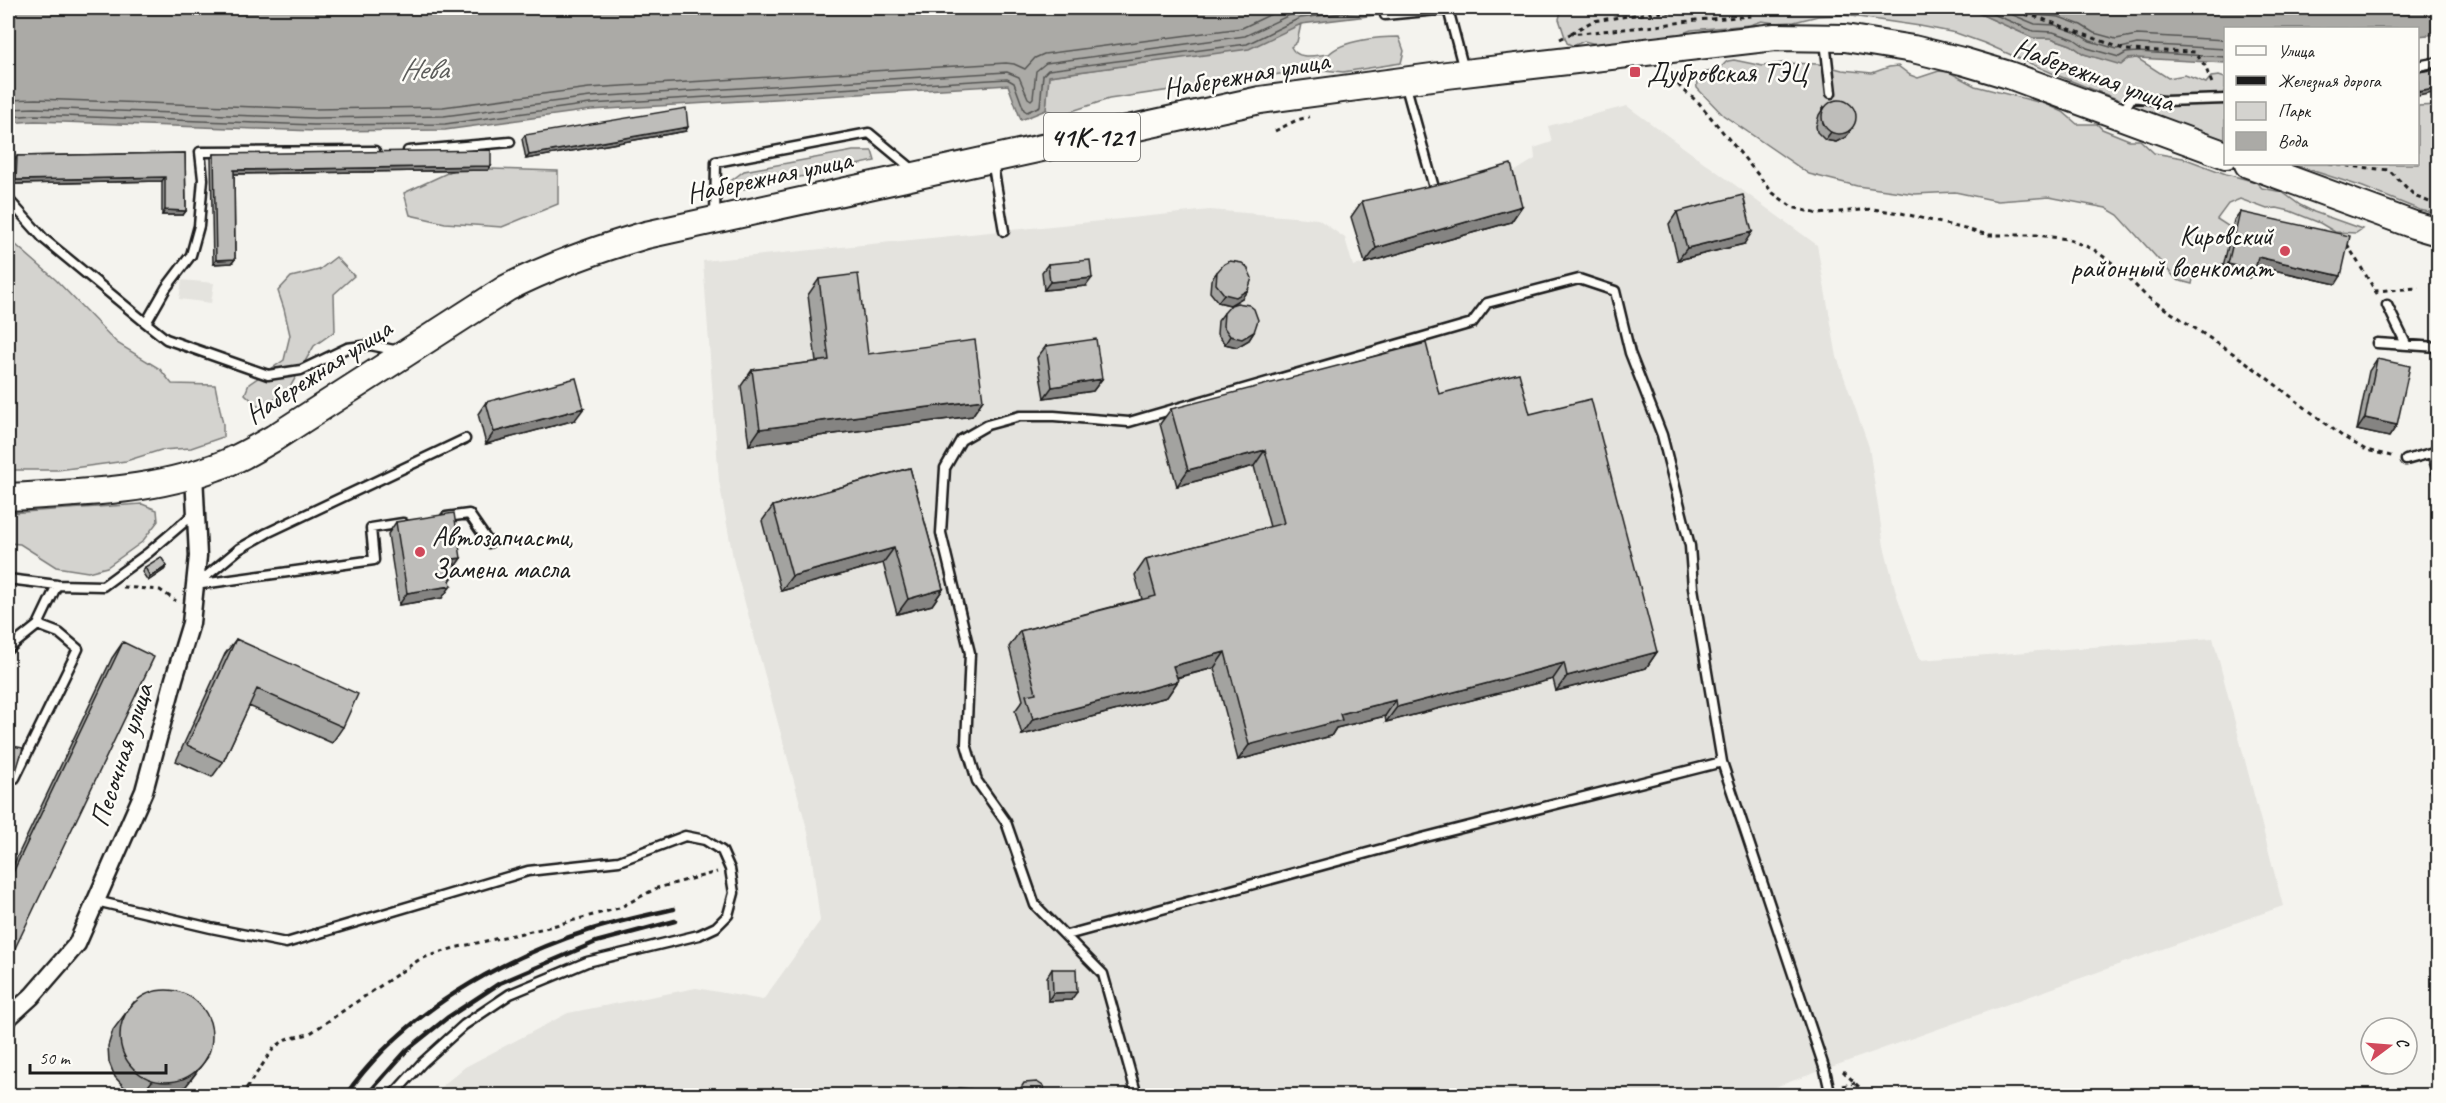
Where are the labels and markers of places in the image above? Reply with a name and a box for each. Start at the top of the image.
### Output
place label: Дубровская ТЭЦ [1647,55,1810,90]
marker: Дубровская ТЭЦ [1628,65,1642,79]
place label: Кировский районный военкомат [2071,218,2275,285]
marker: Кировский районный военкомат [2278,244,2292,258]
place label: Автозапчасти, Замена масла [432,519,574,586]
marker: Автозапчасти, Замена масла [413,545,427,559]

